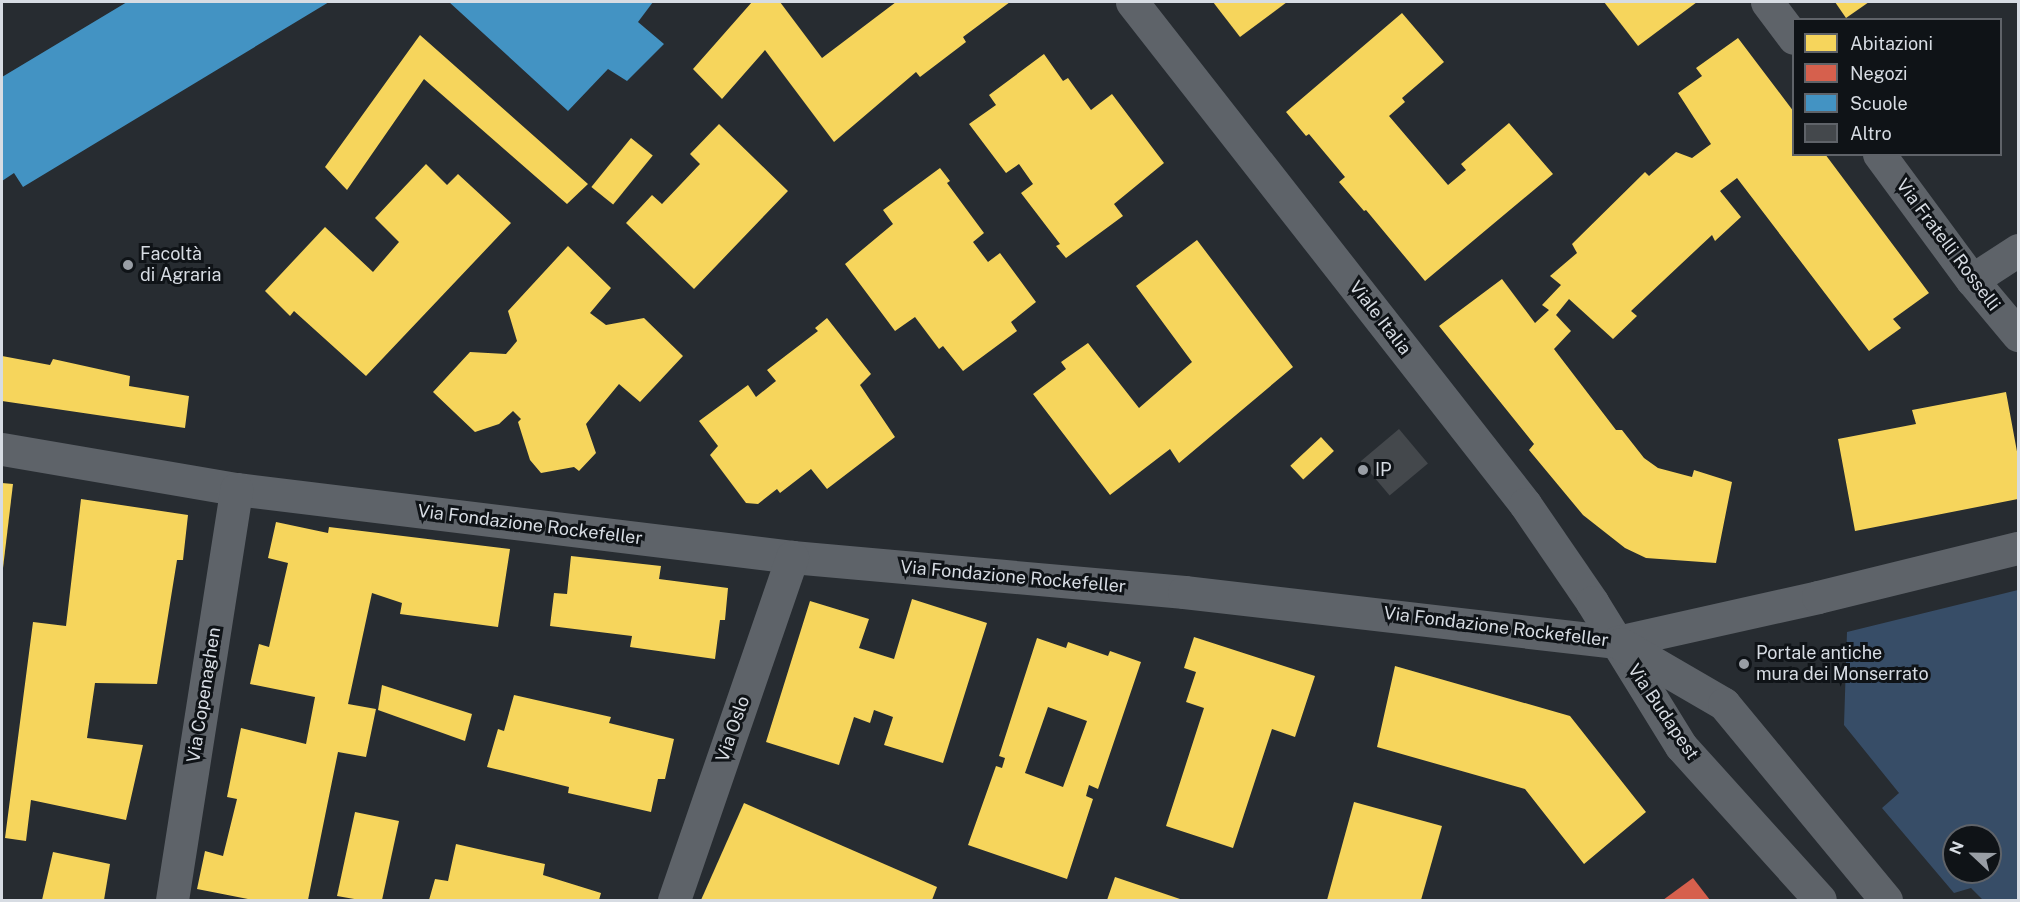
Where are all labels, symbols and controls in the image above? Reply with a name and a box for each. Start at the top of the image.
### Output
legend [1792,18,2002,156]
text: Abitazioni [1850,33,1933,54]
text: Negozi [1850,63,1908,84]
text: Scuole [1850,93,1908,114]
text: Altro [1850,123,1892,144]
street label: Via Fratelli Rosselli [1891,175,2005,315]
place label: Facoltà di Agraria [140,244,221,286]
marker: Facoltà di Agraria [121,258,135,272]
street label: Viale Italia [1344,277,1416,359]
place label: IP [1375,459,1392,481]
marker: IP [1356,463,1370,477]
street label: Via Fondazione Rockefeller [416,500,644,550]
street label: Via Fondazione Rockefeller [899,556,1127,598]
street label: Via Fondazione Rockefeller [1382,602,1610,652]
street label: Via Copenaghen [183,626,225,764]
place label: Portale antiche mura dei Monserrato [1756,643,1929,686]
marker: Portale antiche mura dei Monserrato [1737,657,1751,671]
street label: Via Budapest [1623,660,1703,764]
street label: Via Oslo [712,693,754,765]
north arrow [1942,824,2002,884]
text: N [1946,838,1968,857]

